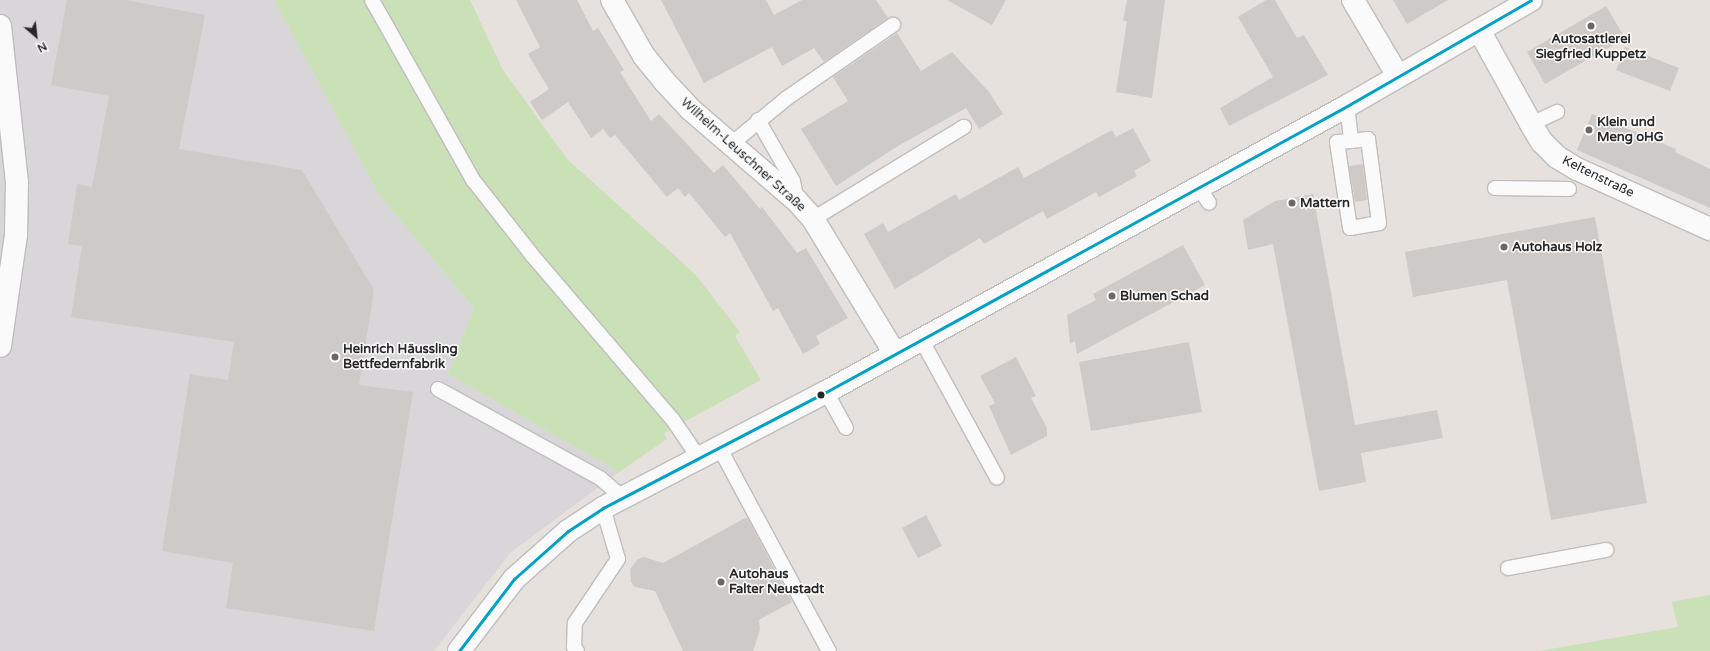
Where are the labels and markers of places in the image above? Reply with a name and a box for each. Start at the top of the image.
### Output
marker: Autosattlerei Siegfried Kuppetz [1586,21,1596,31]
place label: Autosattlerei Siegfried Kuppetz [1536,32,1646,63]
place label: Klein und Meng oHG [1597,115,1664,146]
marker: Klein und Meng oHG [1584,125,1594,135]
place label: Mattern [1300,195,1350,211]
marker: Mattern [1287,198,1297,208]
place label: Autohaus Holz [1512,239,1602,255]
marker: Autohaus Holz [1499,242,1509,252]
place label: Blumen Schad [1120,288,1209,304]
marker: Blumen Schad [1107,291,1117,301]
place label: Heinrich Häussling Bettfedernfabrik [343,342,458,373]
marker: Heinrich Häussling Bettfedernfabrik [330,352,340,362]
unlabelled marker [816,390,826,400]
place label: Autohaus Falter Neustadt [729,567,824,598]
marker: Autohaus Falter Neustadt [716,577,726,587]

